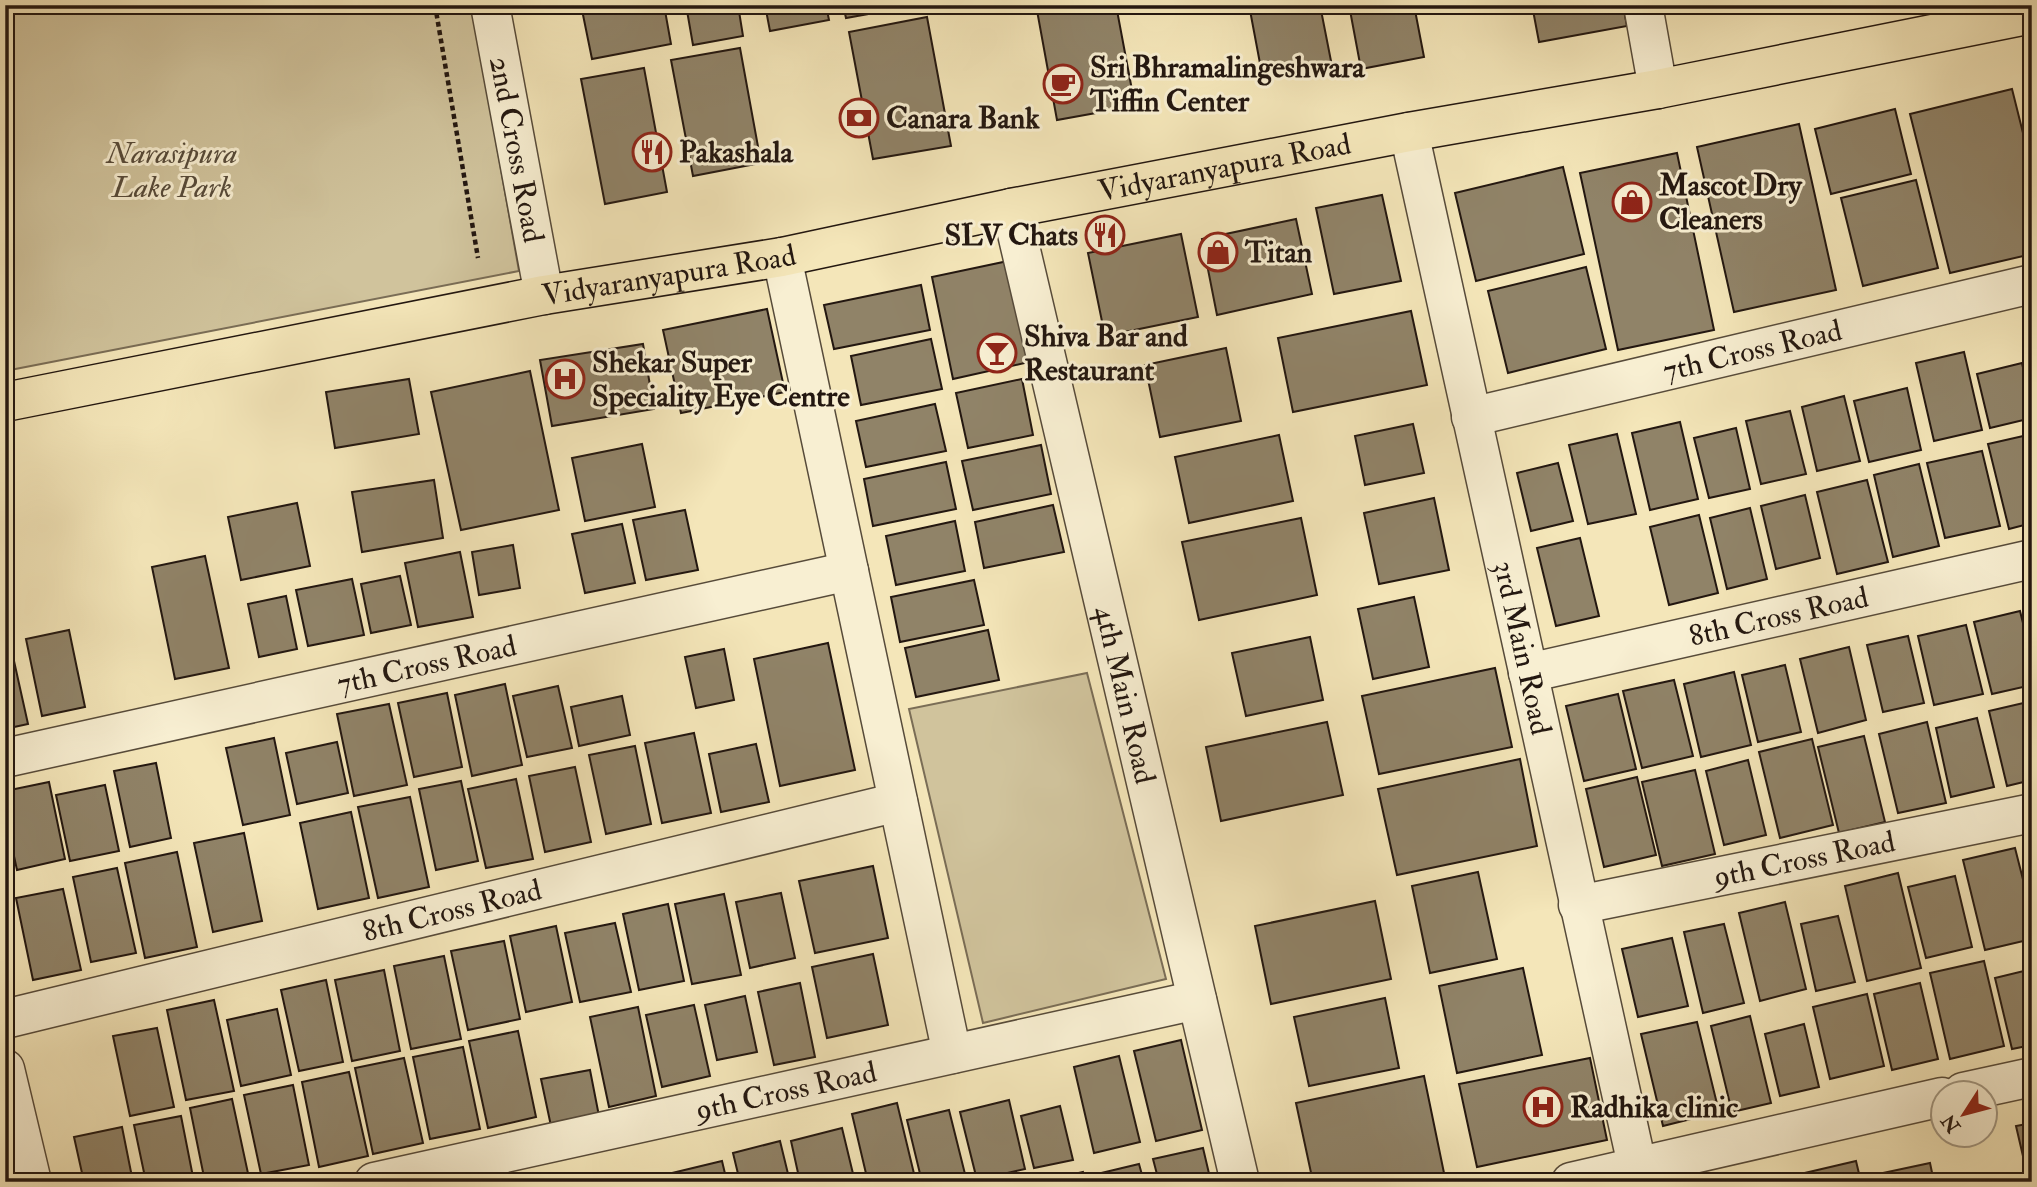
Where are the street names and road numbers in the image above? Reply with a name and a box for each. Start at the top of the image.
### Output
street label: 2nd Cross Road [481,53,552,246]
street label: Vidyaranyapura Road [1095,125,1354,209]
street label: Vidyaranyapura Road [539,236,800,314]
street label: 7th Cross Road [1659,311,1845,389]
street label: 3rd Main Road [1486,557,1560,738]
street label: 8th Cross Road [1685,578,1872,655]
street label: 4th Main Road [1087,602,1164,788]
street label: 7th Cross Road [334,627,520,702]
street label: 9th Cross Road [1709,823,1898,896]
street label: 8th Cross Road [359,871,545,950]
street label: 9th Cross Road [690,1053,880,1129]

